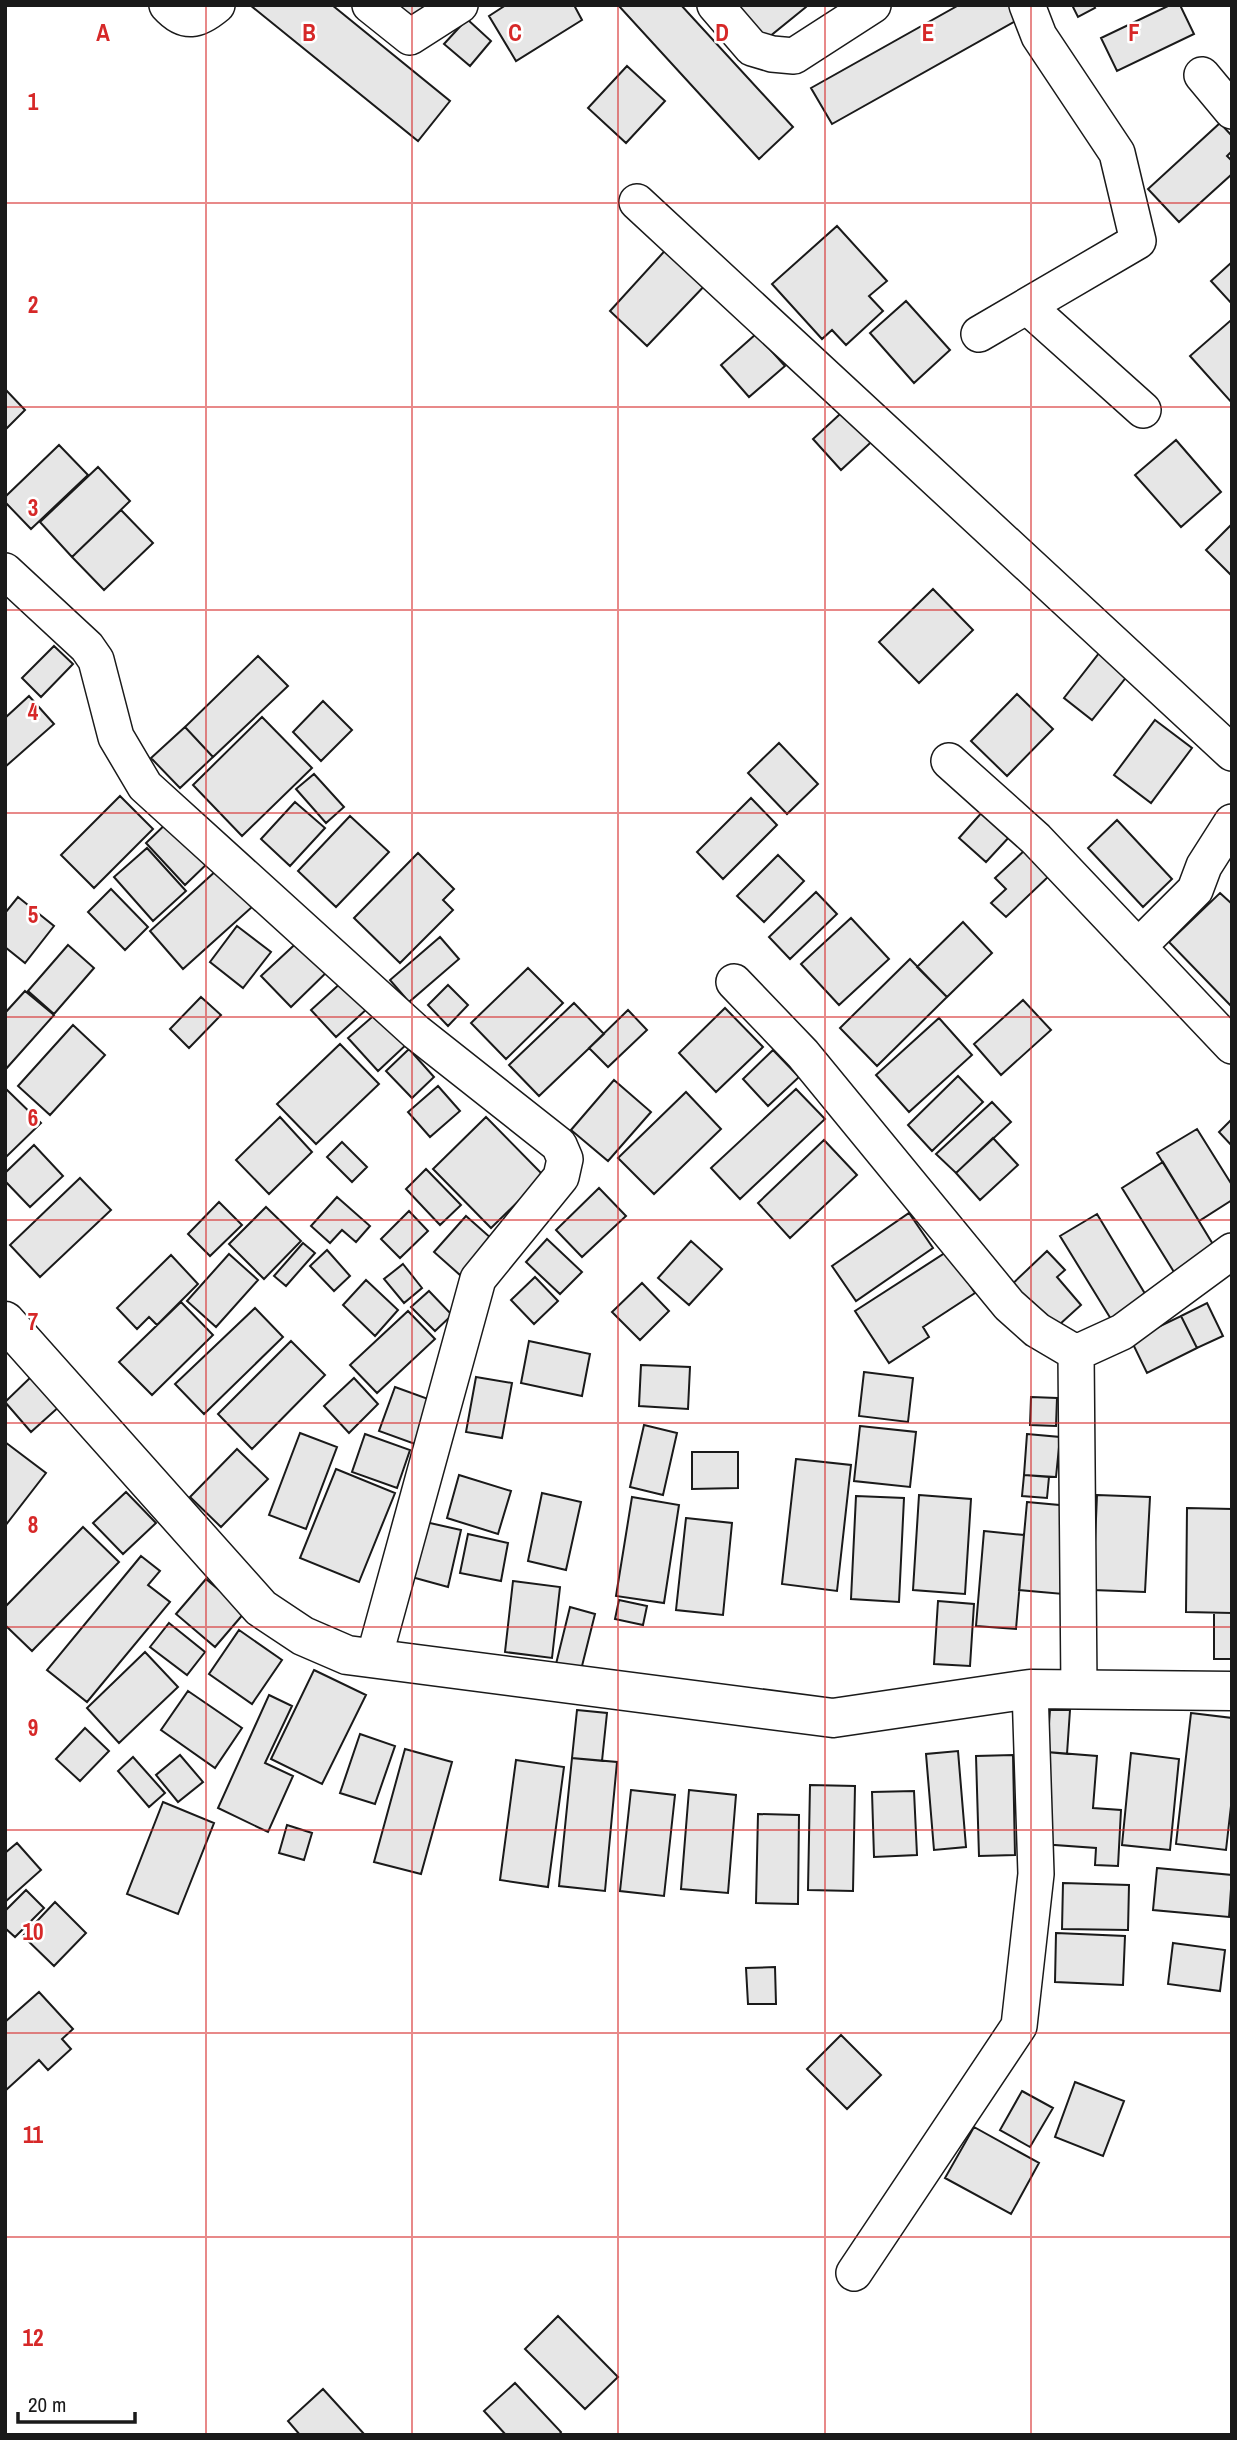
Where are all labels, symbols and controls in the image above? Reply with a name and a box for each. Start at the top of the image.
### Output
text: A [96,17,110,48]
text: B [302,17,316,48]
text: C [508,17,522,48]
text: D [715,17,729,48]
text: E [922,17,934,48]
text: F [1128,17,1140,48]
text: 1 [28,86,39,117]
text: 2 [28,289,38,320]
text: 3 [28,492,38,523]
text: 4 [28,696,39,727]
text: 5 [28,899,38,930]
text: 6 [28,1102,38,1133]
text: 7 [28,1306,38,1337]
text: 8 [28,1509,38,1540]
text: 9 [28,1712,38,1743]
text: 10 [23,1916,43,1947]
text: 11 [23,2119,43,2150]
text: 12 [23,2322,43,2353]
scale bar [18,2380,135,2424]
text: 20 m [28,2390,66,2419]

